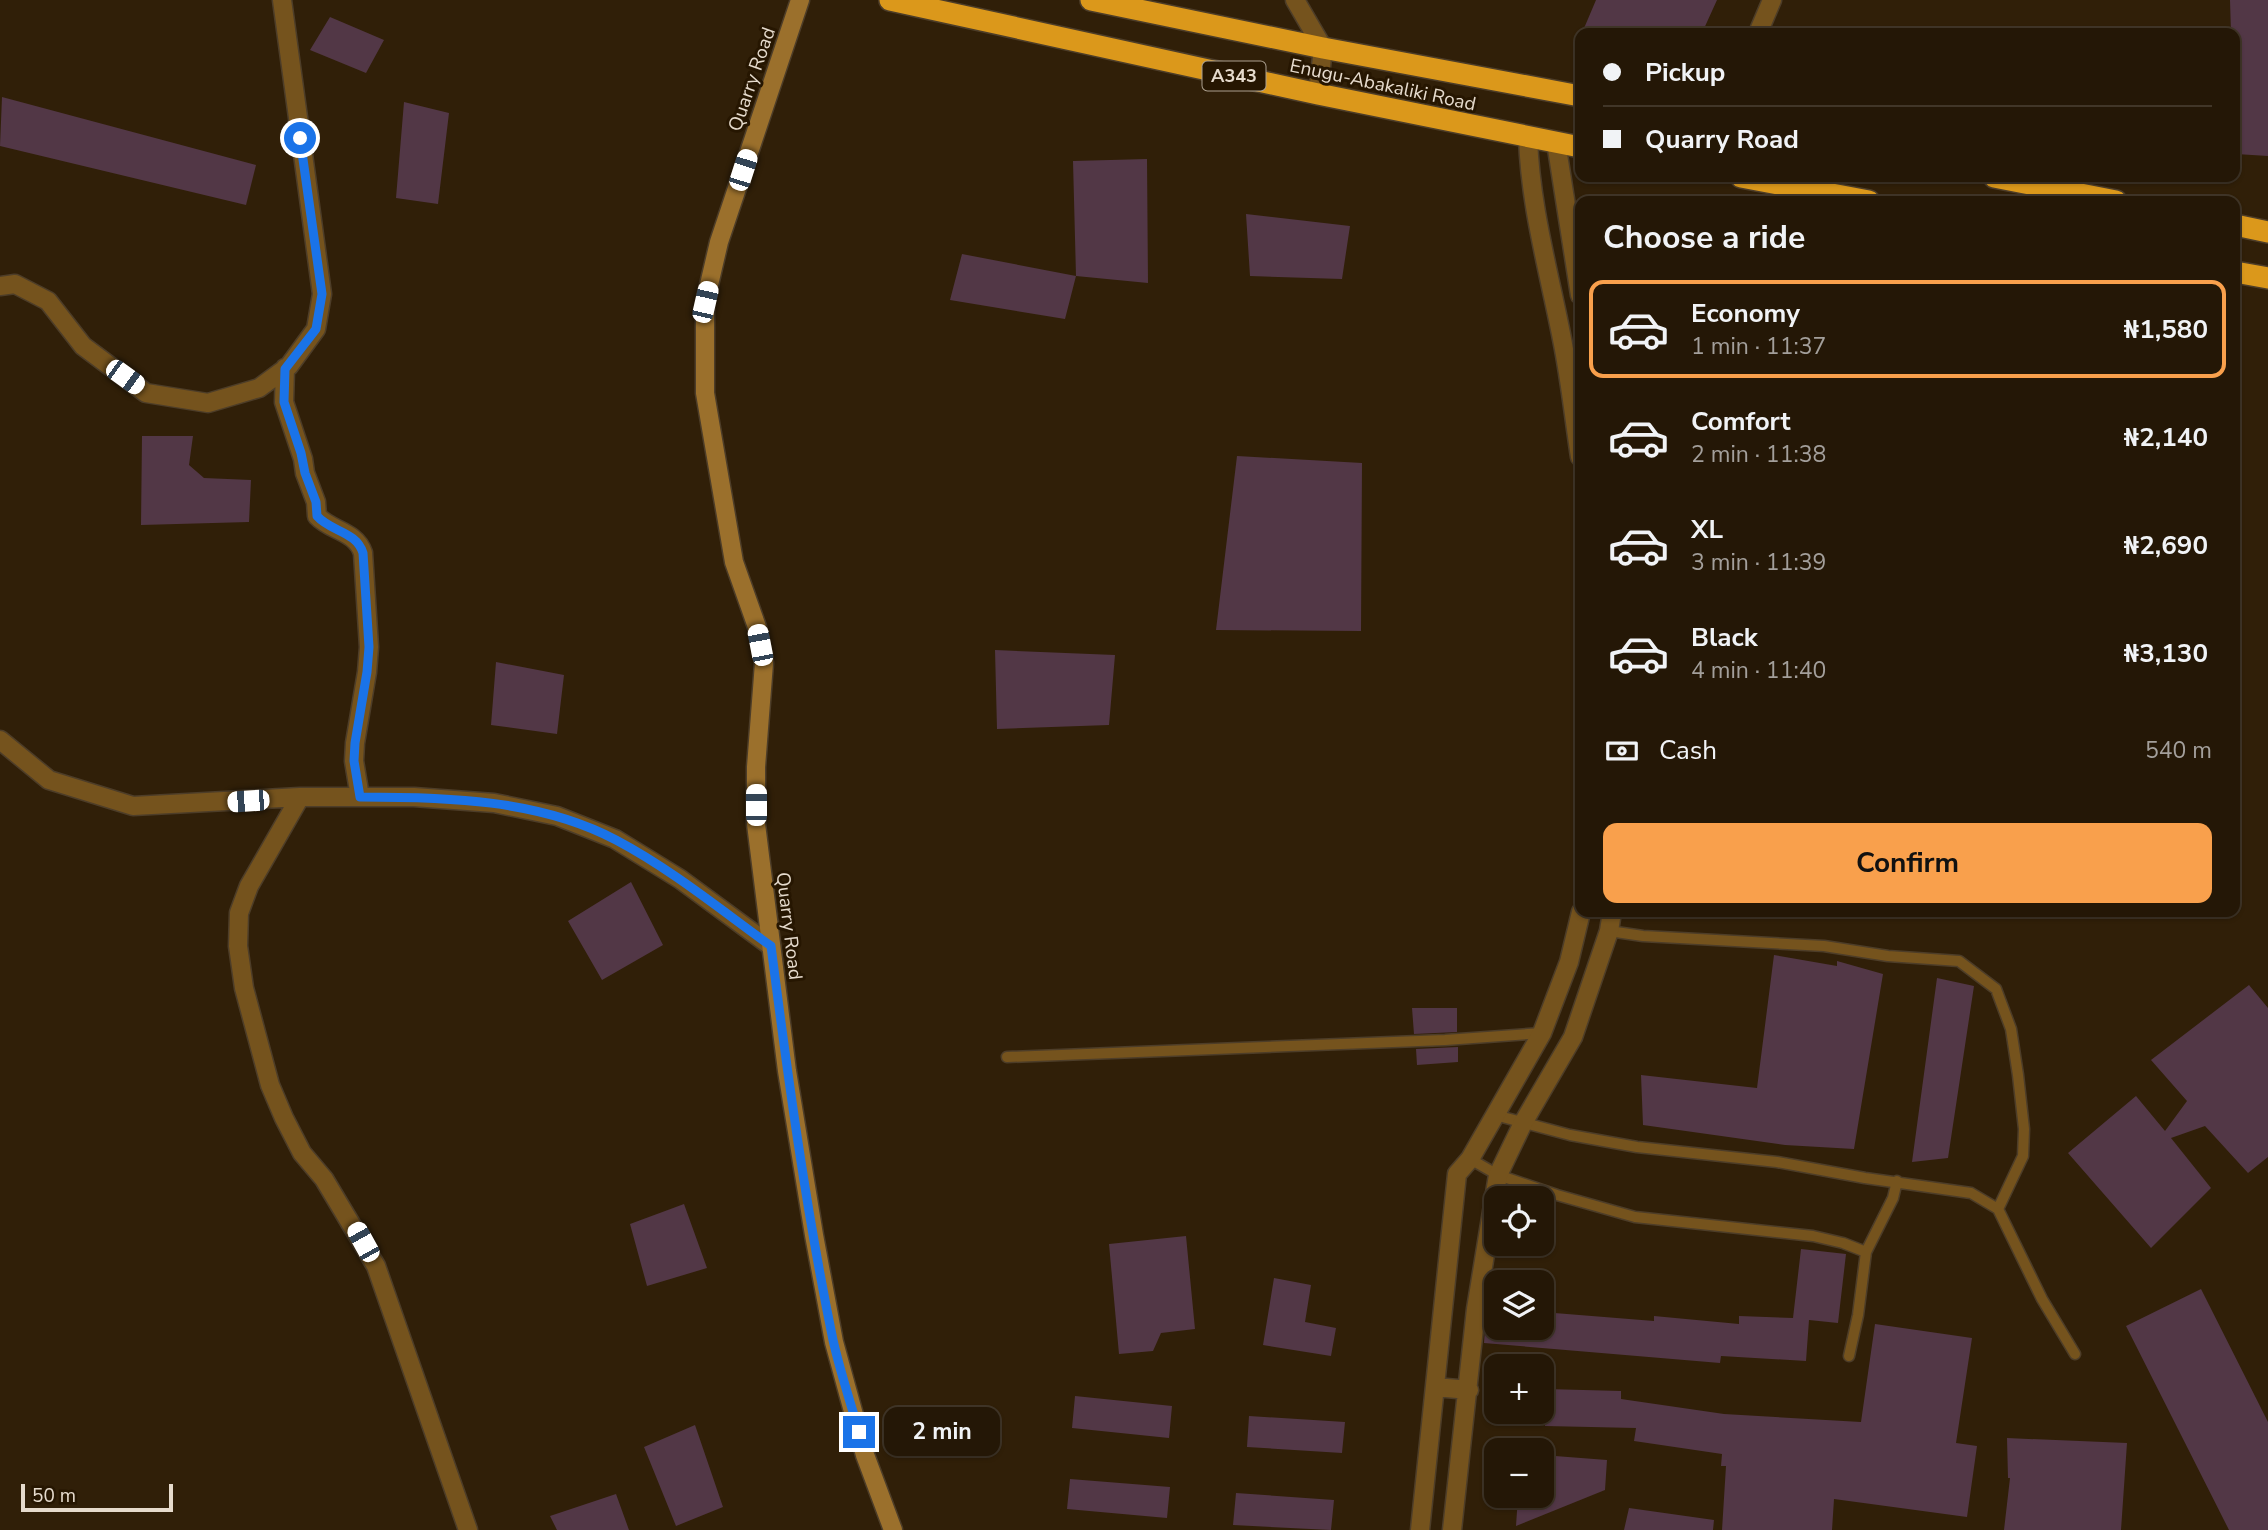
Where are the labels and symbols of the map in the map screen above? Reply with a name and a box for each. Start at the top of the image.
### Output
street label: Quarry Road [722,24,782,135]
street label: Enugu-Abakaliki Road [1287,53,1478,117]
road number: A343 [1202,62,1266,90]
route start [284,122,316,154]
car [727,147,760,193]
car [691,279,720,325]
car [102,356,149,398]
car [746,622,775,668]
car [746,784,767,826]
car [227,789,270,813]
street label: Quarry Road [770,871,809,981]
car [344,1219,383,1265]
callout: 2 min [884,1408,999,1456]
route end [843,1416,875,1448]
scale bar [21,1481,173,1513]

